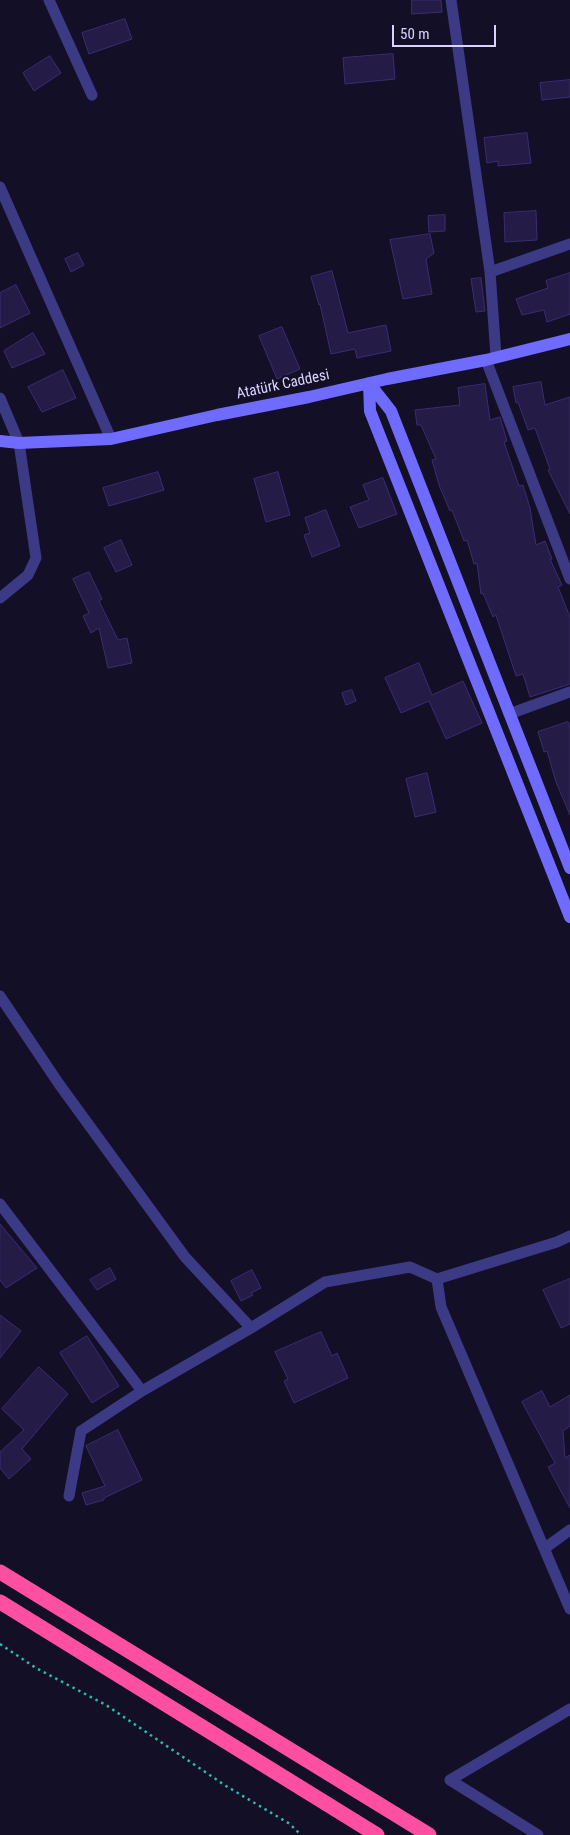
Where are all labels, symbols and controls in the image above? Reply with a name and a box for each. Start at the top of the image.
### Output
scale bar [395,15,499,47]
text: 50 m [400,25,430,43]
street label: Atatürk Caddesi [235,366,331,404]

